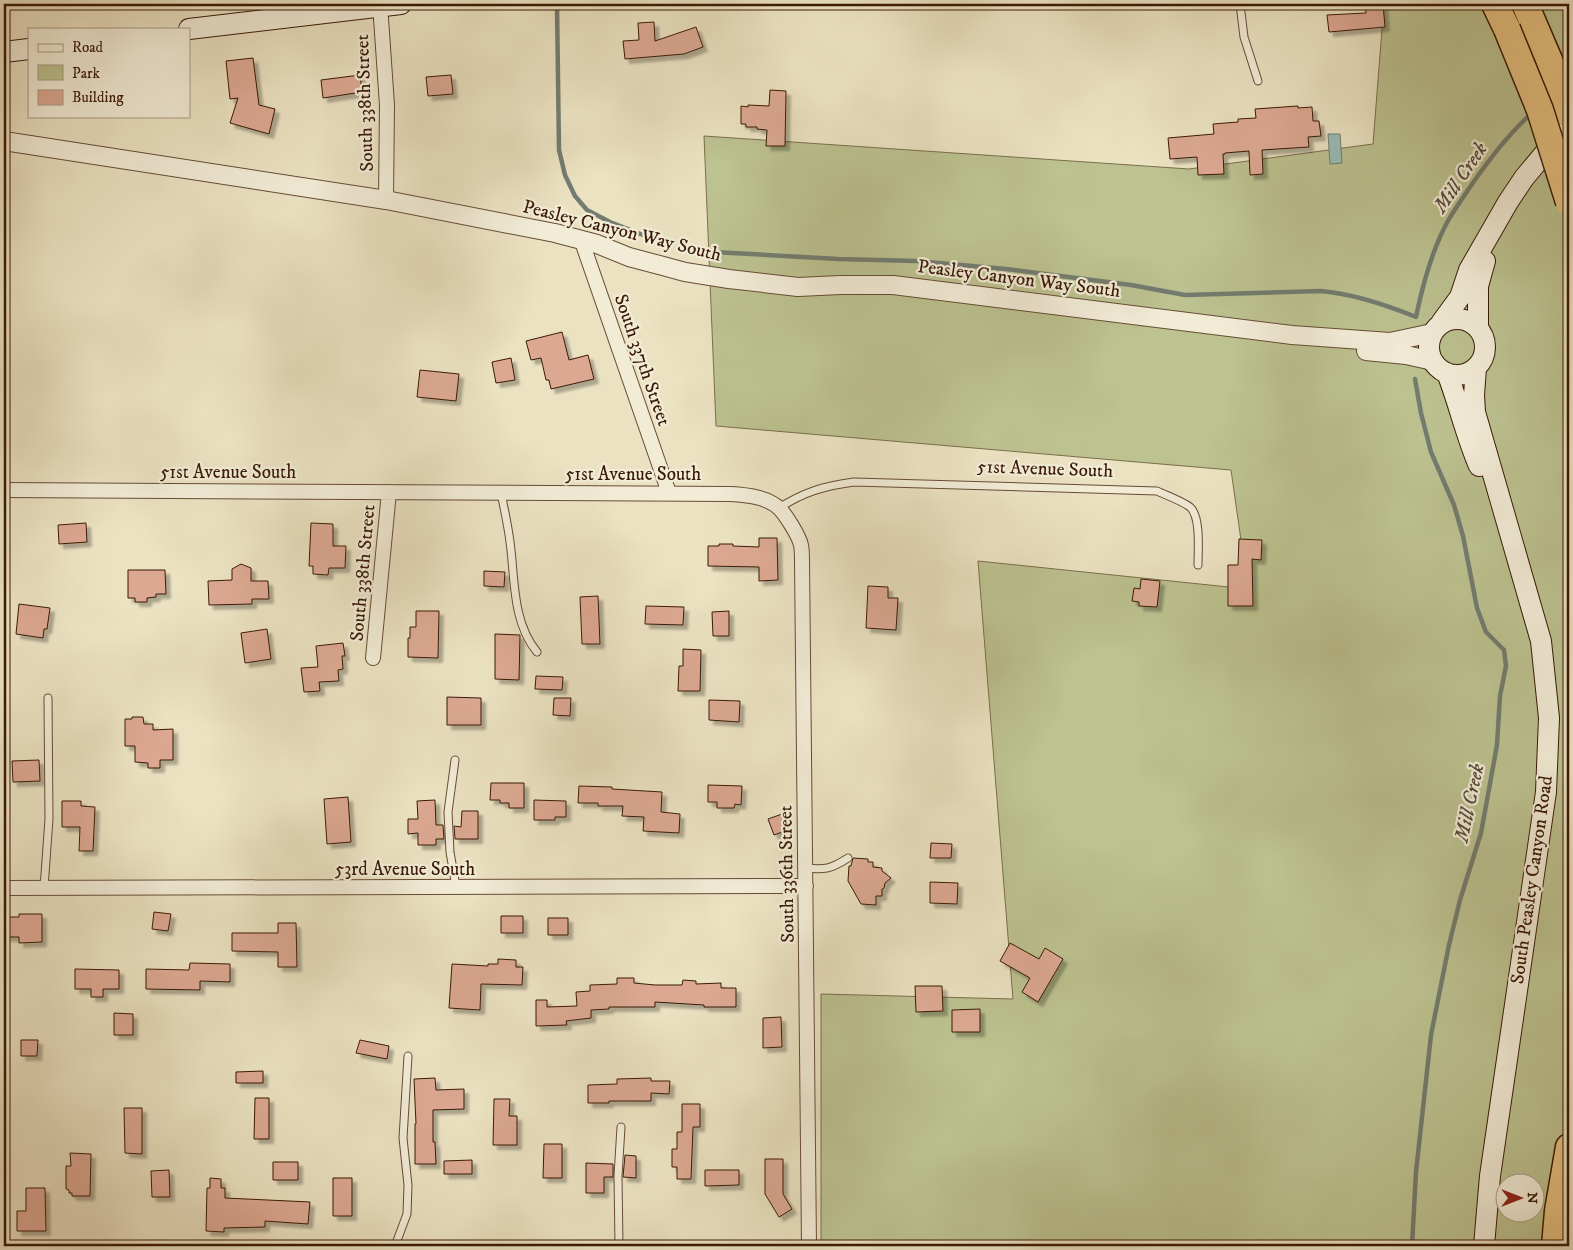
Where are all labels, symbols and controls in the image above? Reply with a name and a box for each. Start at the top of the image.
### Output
legend [28,28,190,118]
street label: South 338th Street [351,34,379,172]
text: Road [72,38,104,57]
text: Park [72,64,101,83]
text: Building [72,88,124,107]
water label: Mill Creek [1427,138,1494,220]
street label: Peasley Canyon Way South [520,195,724,267]
street label: Peasley Canyon Way South [916,255,1122,303]
street label: South 337th Street [609,291,675,429]
street label: 51st Avenue South [977,455,1113,483]
street label: 51st Avenue South [160,461,296,484]
street label: 51st Avenue South [565,463,701,486]
street label: South 338th Street [346,504,380,642]
water label: Mill Creek [1449,761,1491,846]
street label: South Peasley Canyon Road [1506,774,1558,986]
street label: South 336th Street [774,805,800,943]
street label: 53rd Avenue South [335,858,475,881]
north arrow [1496,1172,1546,1222]
text: N [1523,1192,1541,1204]

